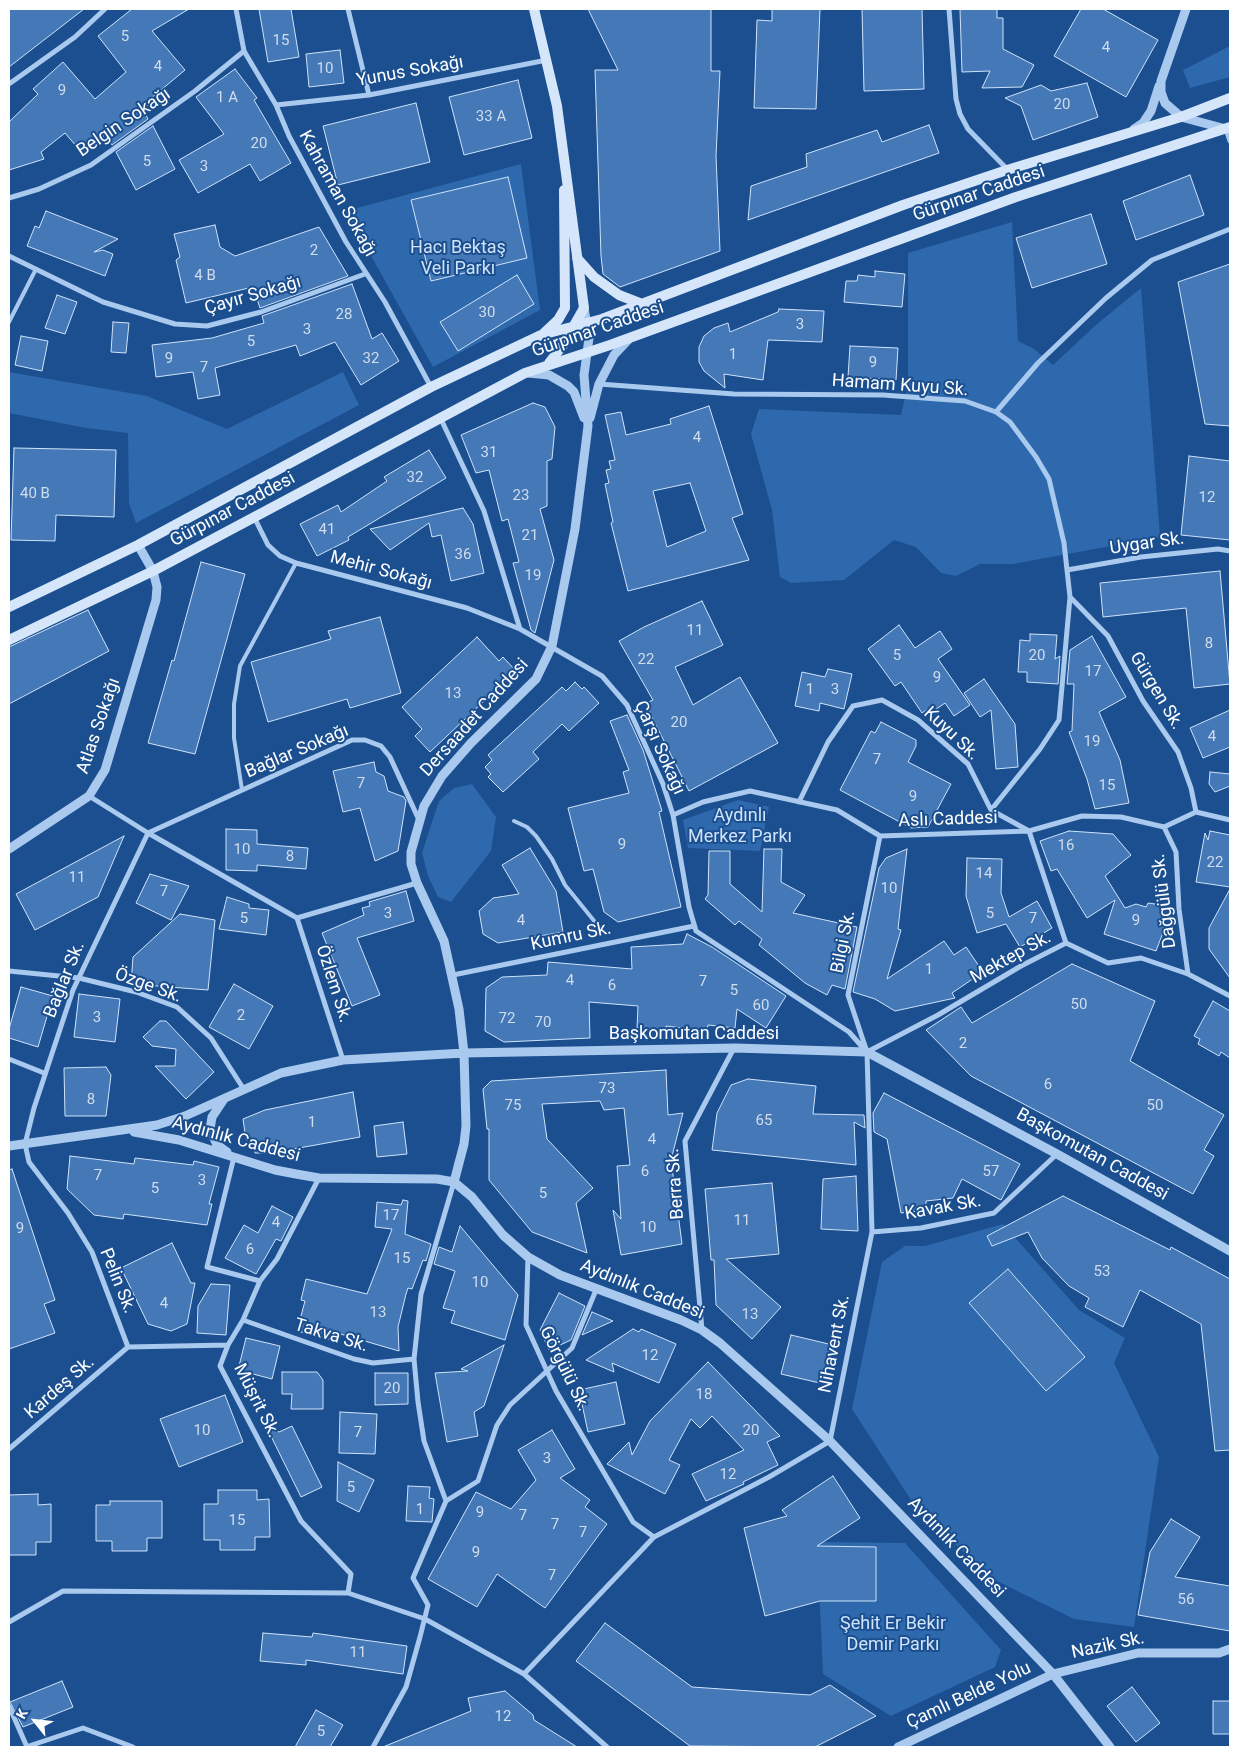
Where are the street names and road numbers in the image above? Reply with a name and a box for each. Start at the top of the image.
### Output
street label: Yunus Sokağı [355,52,465,92]
street label: Belgin Sokağı [73,84,175,162]
street label: Kahraman Sokağı [293,127,381,261]
street label: Gürpınar Caddesi [910,161,1048,227]
street label: Çayır Sokağı [202,272,304,320]
street label: Gürpınar Caddesi [529,297,667,363]
street label: Hamam Kuyu Sk. [831,370,969,402]
street label: Gürpınar Caddesi [167,468,299,552]
street label: Uygar Sk. [1108,528,1186,560]
street label: Mehir Sokağı [328,547,434,595]
street label: Gürgen Sk. [1124,648,1188,734]
street label: Dersaadet Caddesi [416,655,534,781]
street label: Atlas Sokağı [73,675,125,777]
street label: Çarşı Sokağı [629,698,689,798]
street label: Kuyu Sk. [919,703,983,765]
street label: Bağlar Sokağı [242,721,352,783]
street label: Aslı Caddesi [898,807,998,833]
street label: Dağgülü Sk. [1148,853,1182,949]
street label: Bilgi Sk. [827,909,861,975]
street label: Kumru Sk. [529,918,613,956]
street label: Mektep Sk. [967,927,1055,989]
street label: Bağlar Sk. [40,939,90,1021]
street label: Özlem Sk. [310,943,356,1025]
street label: Özge Sk. [111,964,185,1008]
street label: Başkomutan Caddesi [609,1023,779,1045]
street label: Başkomutan Caddesi [1012,1104,1172,1206]
street label: Aydınlık Caddesi [170,1113,302,1167]
street label: Berra Sk. [663,1148,689,1220]
street label: Kavak Sk. [903,1191,983,1225]
street label: Pelin Sk. [94,1245,140,1317]
street label: Aydınlık Caddesi [577,1255,707,1325]
street label: Nihavent Sk. [815,1293,855,1395]
street label: Takva Sk. [291,1315,371,1357]
street label: Görgülü Sk. [534,1323,594,1415]
street label: Kardeş Sk. [21,1352,99,1424]
street label: Müşrit Sk. [228,1360,284,1442]
street label: Aydınlık Caddesi [902,1493,1010,1603]
street label: Nazik Sk. [1070,1628,1146,1664]
street label: Çamlı Belde Yolu [903,1658,1035,1734]

